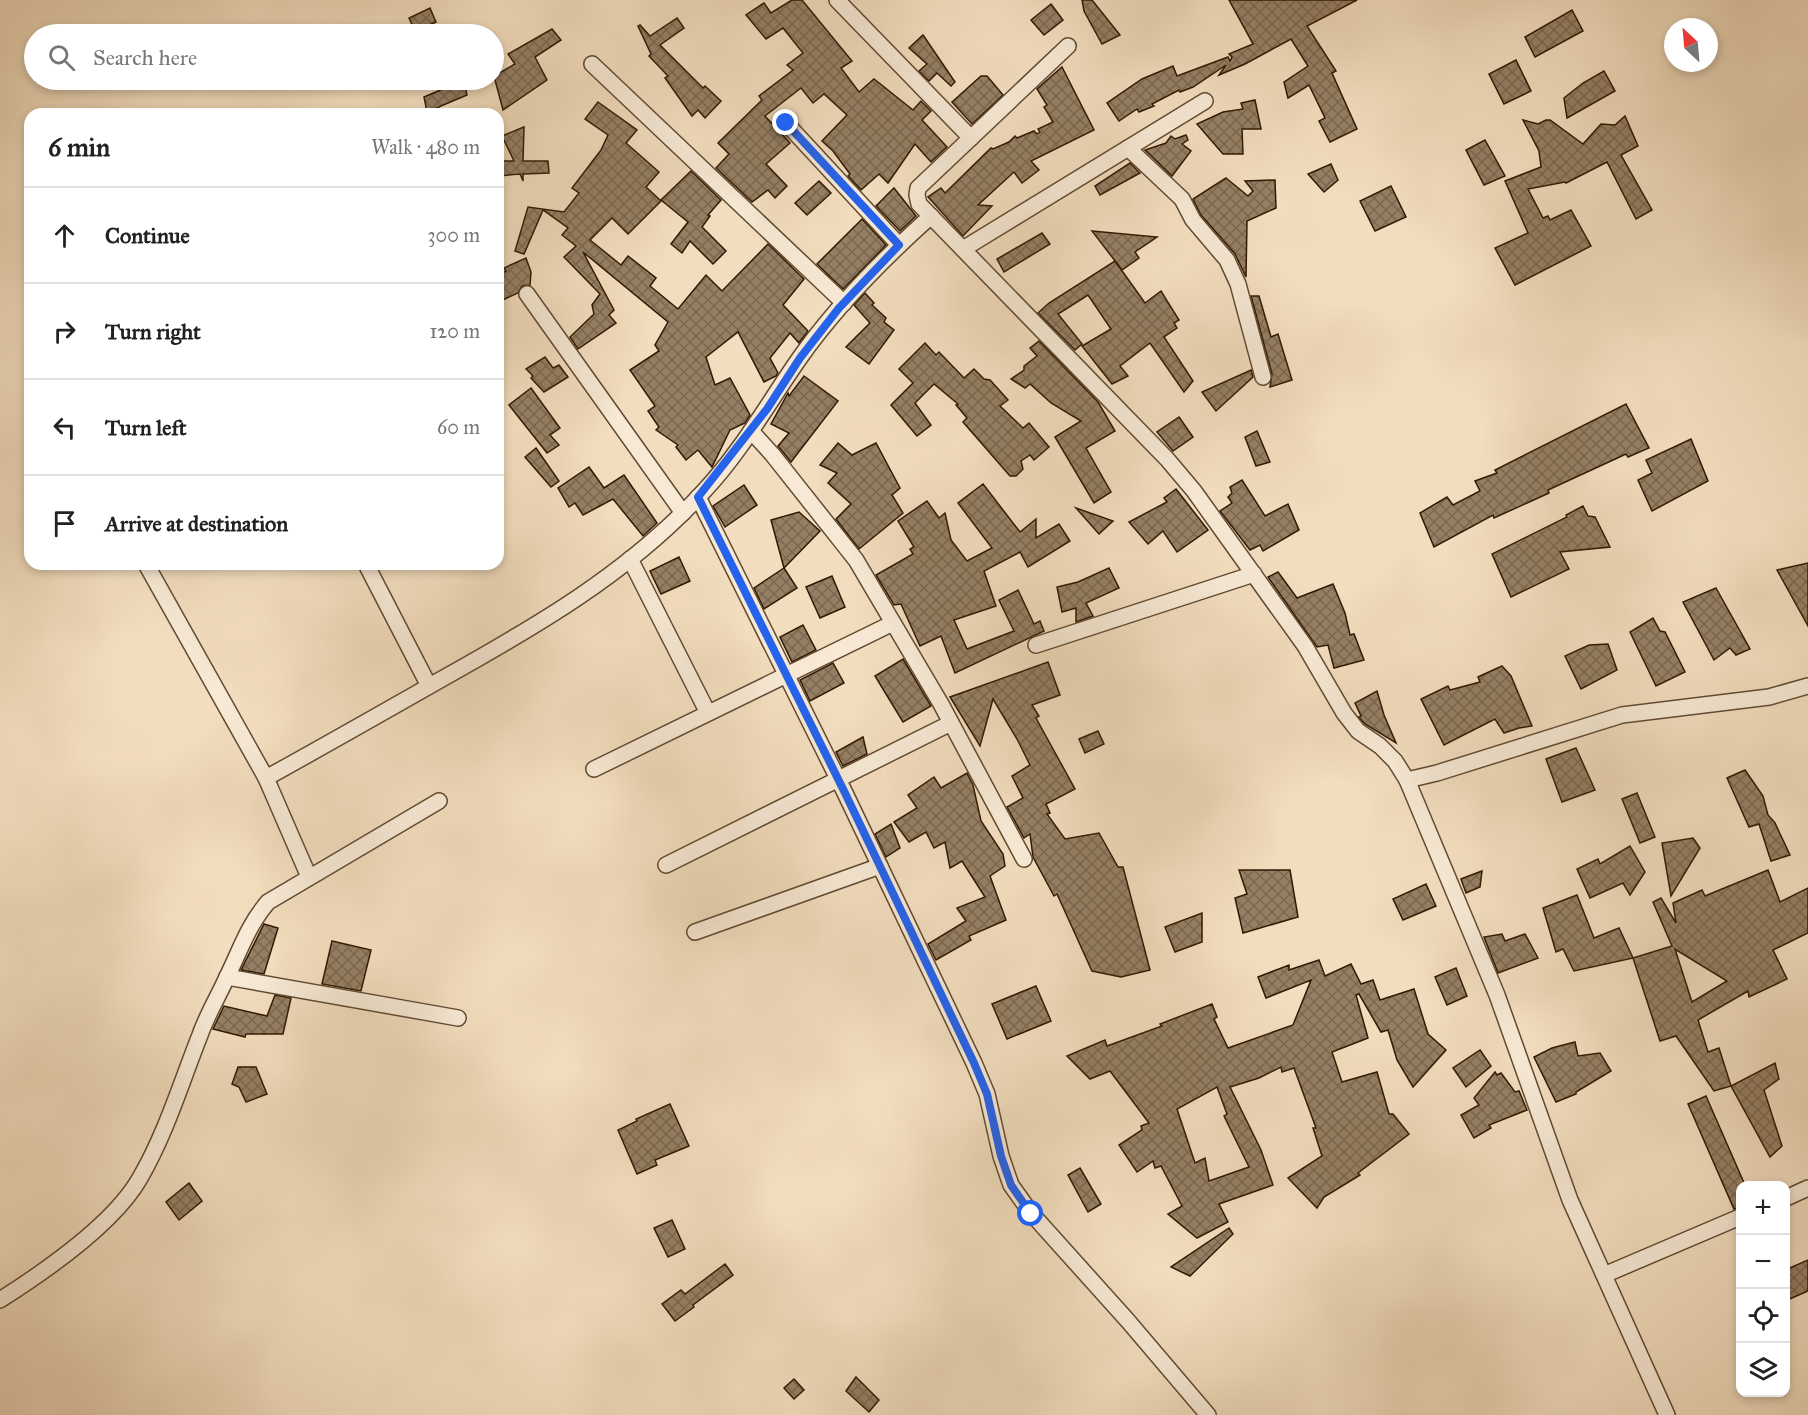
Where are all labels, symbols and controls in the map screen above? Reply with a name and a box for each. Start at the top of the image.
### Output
north arrow [1664,18,1718,72]
search box [24,24,504,90]
icon: search [45,41,78,74]
text: Search here [93,44,197,71]
route end [772,109,798,135]
text: 6 min [48,131,110,163]
text: Walk · 480 m [371,135,480,159]
icon: ahead [48,219,81,252]
text: Continue [105,222,190,249]
text: 300 m [428,223,480,247]
icon: right [48,315,81,348]
text: Turn right [105,318,201,345]
text: 120 m [429,319,480,343]
icon: left [48,411,81,444]
text: Turn left [105,414,187,441]
text: 60 m [437,415,480,439]
icon: arrive [48,507,81,540]
text: Arrive at destination [105,510,288,537]
map controls [1736,1181,1790,1397]
button: + [1736,1181,1790,1235]
route start [1017,1200,1043,1226]
button: − [1736,1235,1790,1289]
button: locate [1736,1289,1790,1343]
button: layers [1736,1343,1790,1397]

